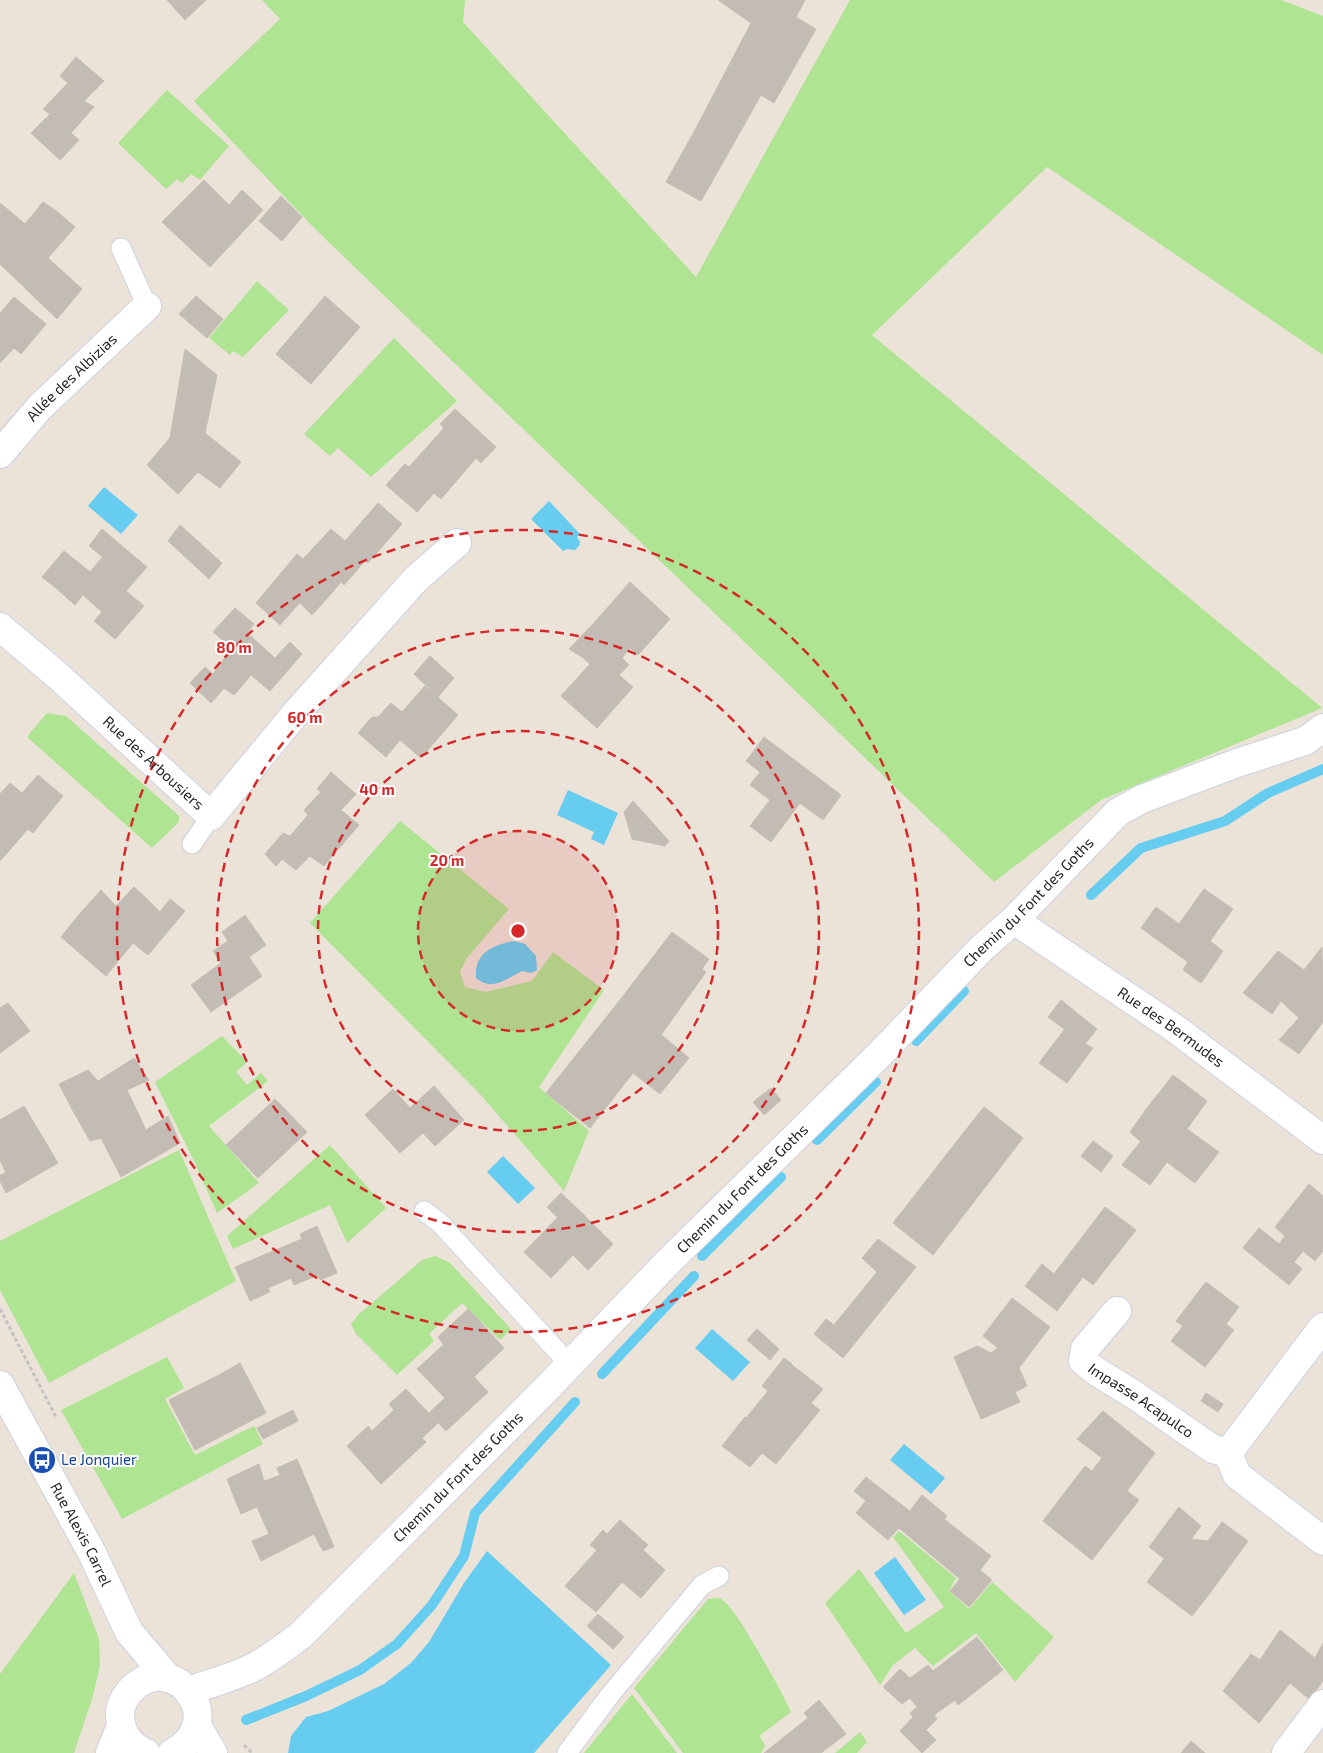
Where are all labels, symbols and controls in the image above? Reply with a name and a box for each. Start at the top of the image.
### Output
street label: Allée des Albizias [22,329,120,424]
text: 80 m [216,638,252,656]
text: 60 m [288,708,322,726]
street label: Rue des Arbousiers [100,712,208,813]
text: 40 m [359,780,395,798]
street label: Chemin du Font des Goths [959,833,1097,970]
text: 20 m [430,851,464,869]
centre of rings [509,922,527,940]
street label: Rue des Bermudes [1115,983,1228,1070]
street label: Chemin du Font des Goths [672,1120,811,1256]
street label: Impasse Acapulco [1085,1359,1198,1441]
street label: Chemin du Font des Goths [389,1408,526,1545]
bus stop icon: Le Jonquier [27,1445,57,1475]
place label: Le Jonquier [61,1450,137,1468]
street label: Rue Alexis Carrel [47,1479,116,1589]

